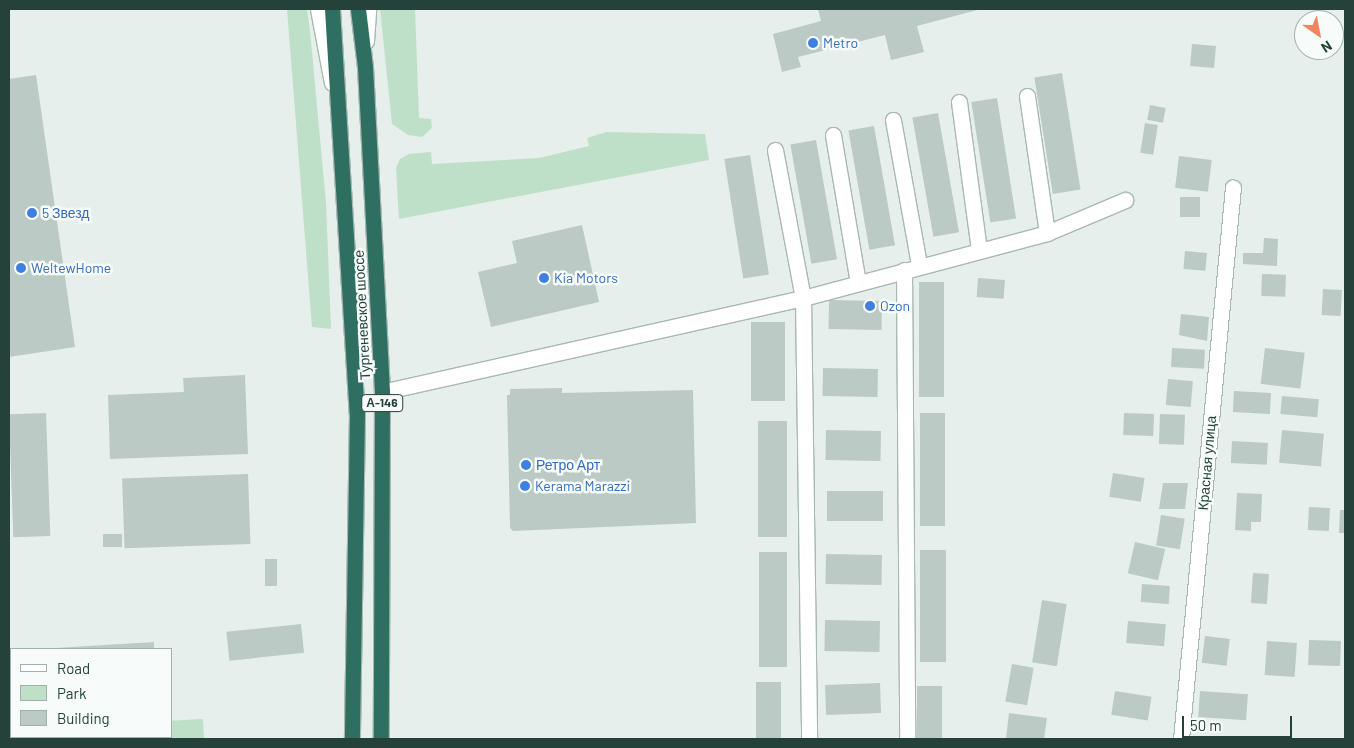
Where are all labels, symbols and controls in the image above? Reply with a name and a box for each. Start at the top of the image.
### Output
north arrow [1294,10,1344,60]
place label: Metro [823,35,858,51]
marker: Metro [807,37,819,49]
text: N [1318,37,1335,57]
place label: 5 Звезд [42,205,89,221]
marker: 5 Звезд [26,207,38,219]
street label: Тургеневское шоссе [350,250,374,380]
place label: WeltewHome [31,260,111,276]
marker: WeltewHome [15,262,27,274]
place label: Kia Motors [554,270,618,286]
marker: Kia Motors [538,272,550,284]
place label: Ozon [880,298,910,314]
marker: Ozon [864,300,876,312]
road number: А-146 [361,393,403,412]
street label: Красная улица [1194,415,1220,511]
place label: Ретро Арт [536,457,600,473]
marker: Ретро Арт [520,459,532,471]
place label: Kerama Marazzi [535,478,630,494]
marker: Kerama Marazzi [519,480,531,492]
legend [10,648,172,738]
text: Road [57,659,90,677]
text: Park [57,684,86,702]
scale bar [1184,706,1294,738]
text: Building [57,709,110,727]
text: 50 m [1190,716,1222,734]

